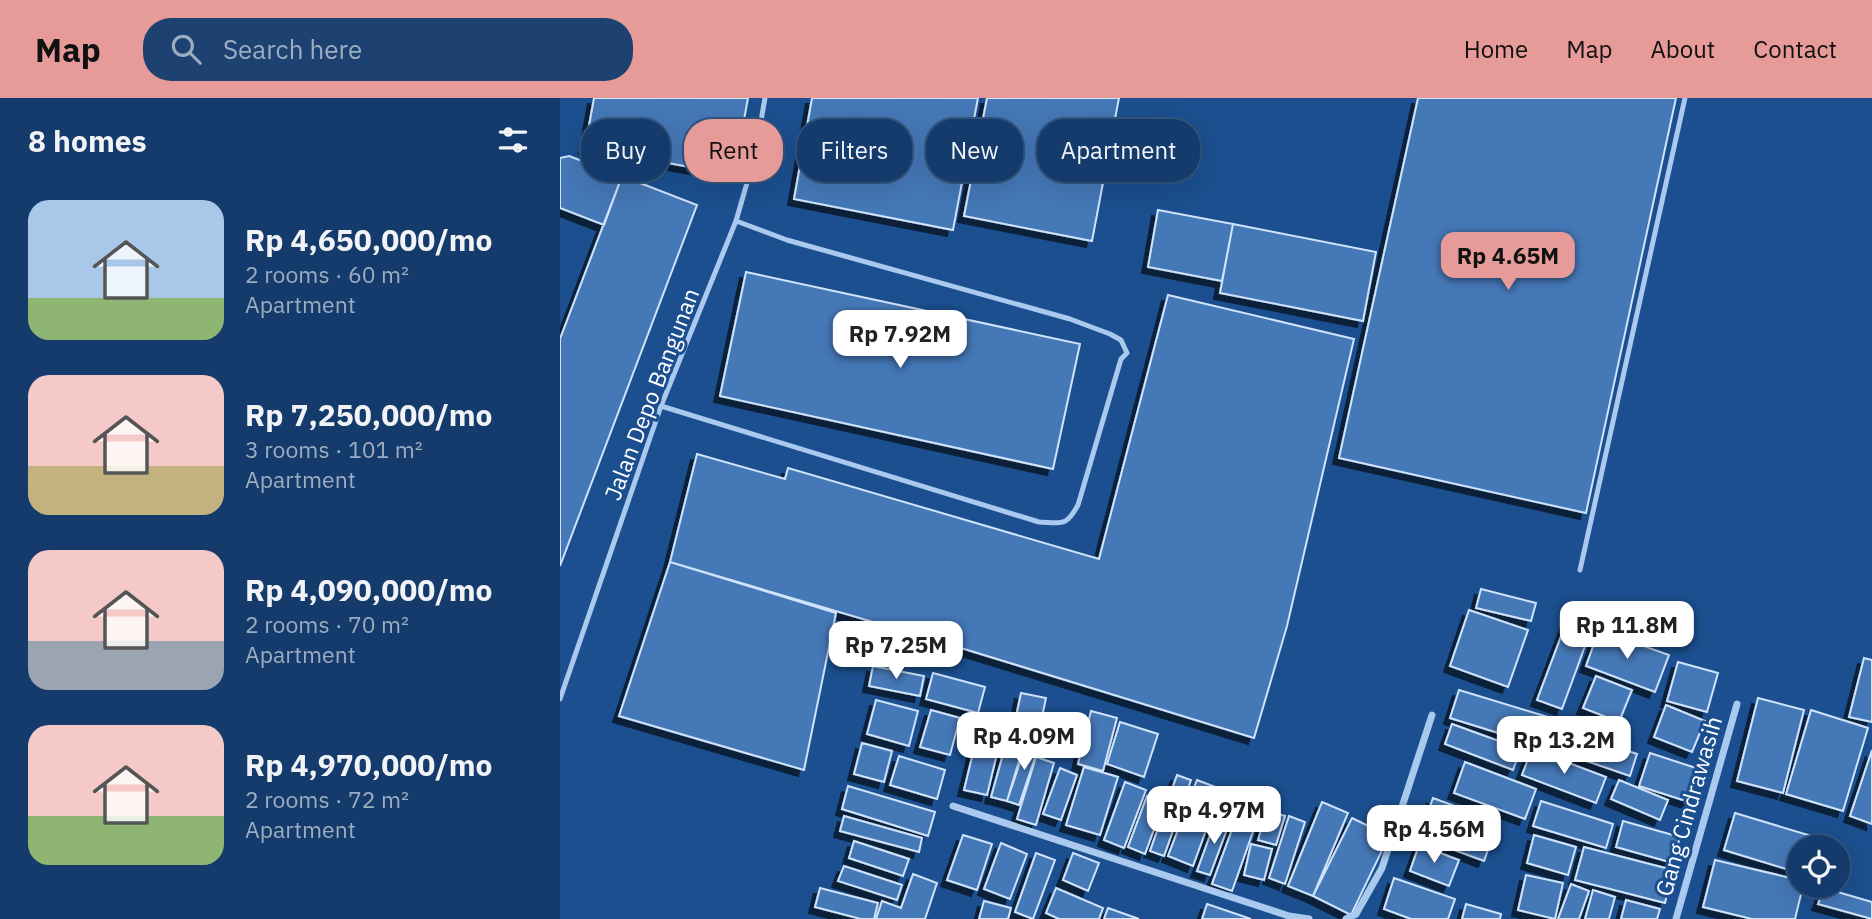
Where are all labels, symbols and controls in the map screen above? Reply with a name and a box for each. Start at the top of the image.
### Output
search box [143,18,633,81]
text: Map [35,28,101,71]
icon: search [167,30,205,68]
text: Search here [223,32,362,66]
text: Home [1464,33,1528,65]
text: Map [1566,33,1612,65]
text: About [1650,33,1715,65]
text: Contact [1753,33,1837,65]
chip: Buy [581,119,670,182]
chip: Rent [684,119,783,182]
chip: Filters [797,119,912,182]
chip: New [926,119,1023,182]
chip: Apartment [1037,119,1200,182]
text: 8 homes [28,121,147,160]
icon: filters [494,121,532,159]
text: Rp 4,650,000/mo [245,220,492,259]
icon: home [84,228,168,312]
pin: Rp 4.65M [1436,232,1580,292]
text: Rp 4.65M [1457,240,1559,270]
text: 2 rooms · 60 m² [245,259,409,289]
street label: Jalan Depo Bangunan [597,284,705,504]
text: Apartment [245,289,356,319]
pin: Rp 7.92M [828,310,972,370]
text: Rp 7.92M [849,318,951,348]
text: Rp 7,250,000/mo [245,395,492,434]
icon: home [84,403,168,487]
text: 3 rooms · 101 m² [245,434,423,464]
text: Apartment [245,464,356,494]
text: Rp 4,090,000/mo [245,570,492,609]
icon: home [84,578,168,662]
pin: Rp 11.8M [1555,602,1699,661]
text: 2 rooms · 70 m² [245,609,409,639]
text: Rp 11.8M [1576,609,1678,639]
pin: Rp 7.25M [824,622,968,681]
text: Rp 7.25M [845,629,947,659]
text: Apartment [245,639,356,669]
pin: Rp 4.09M [952,712,1096,772]
street label: Gang Cindrawasih [1648,713,1728,899]
pin: Rp 13.2M [1492,716,1636,776]
text: Rp 4.09M [973,720,1075,750]
text: Rp 13.2M [1513,724,1615,754]
text: Rp 4,970,000/mo [245,745,492,784]
icon: home [84,753,168,837]
text: 2 rooms · 72 m² [245,784,409,814]
pin: Rp 4.97M [1142,786,1286,846]
text: Rp 4.97M [1163,794,1265,824]
pin: Rp 4.56M [1362,806,1506,865]
text: Rp 4.56M [1383,813,1485,843]
text: Apartment [245,814,356,844]
map controls [1787,835,1850,898]
button: locate [1787,835,1850,898]

